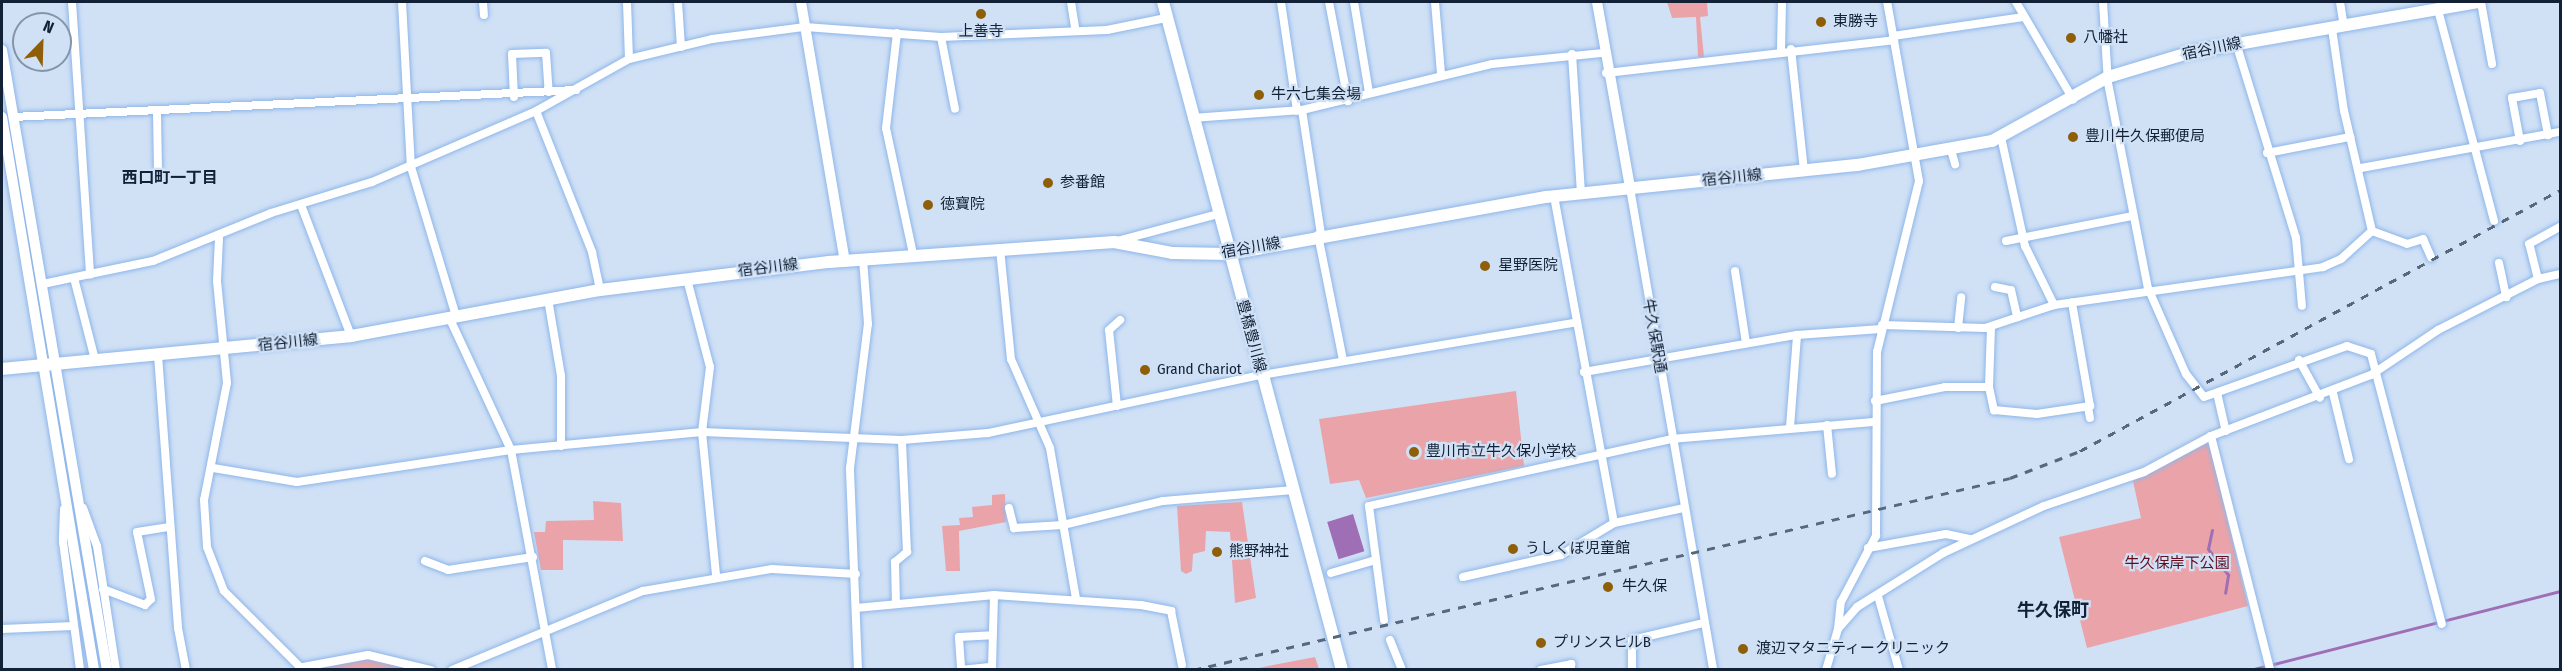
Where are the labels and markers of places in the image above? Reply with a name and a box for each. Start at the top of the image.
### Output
marker: 上善寺 [974,7,988,21]
place label: 東勝寺 [1833,13,1878,31]
marker: 東勝寺 [1814,15,1828,29]
place label: 上善寺 [959,23,1003,41]
place label: 八幡社 [2083,29,2128,47]
marker: 八幡社 [2064,31,2078,45]
place label: 牛六七集会場 [1271,86,1361,104]
marker: 牛六七集会場 [1252,88,1266,102]
place label: 豊川牛久保郵便局 [2085,128,2205,146]
marker: 豊川牛久保郵便局 [2066,130,2080,144]
place label: 参番館 [1060,174,1105,192]
marker: 参番館 [1041,176,1055,190]
place label: 徳寶院 [940,196,985,214]
marker: 徳寶院 [921,198,935,212]
marker: 星野医院 [1476,257,1494,275]
place label: 星野医院 [1498,257,1558,275]
place label: Grand Chariot [1157,361,1242,379]
marker: Grand Chariot [1138,363,1152,377]
place label: 豊川市立牛久保小学校 [1426,443,1576,461]
marker: 豊川市立牛久保小学校 [1407,445,1421,459]
place label: うしくぼ児童館 [1525,540,1630,558]
marker: うしくぼ児童館 [1506,542,1520,556]
place label: 熊野神社 [1229,543,1289,561]
marker: 熊野神社 [1210,545,1224,559]
marker: 牛久保 [1599,578,1617,596]
place label: 牛久保 [1622,578,1667,596]
place label: プリンスヒルB [1553,634,1651,652]
marker: プリンスヒルB [1534,636,1548,650]
marker: 渡辺マタニティークリニック [1734,640,1752,658]
place label: 渡辺マタニティークリニック [1756,640,1951,658]

